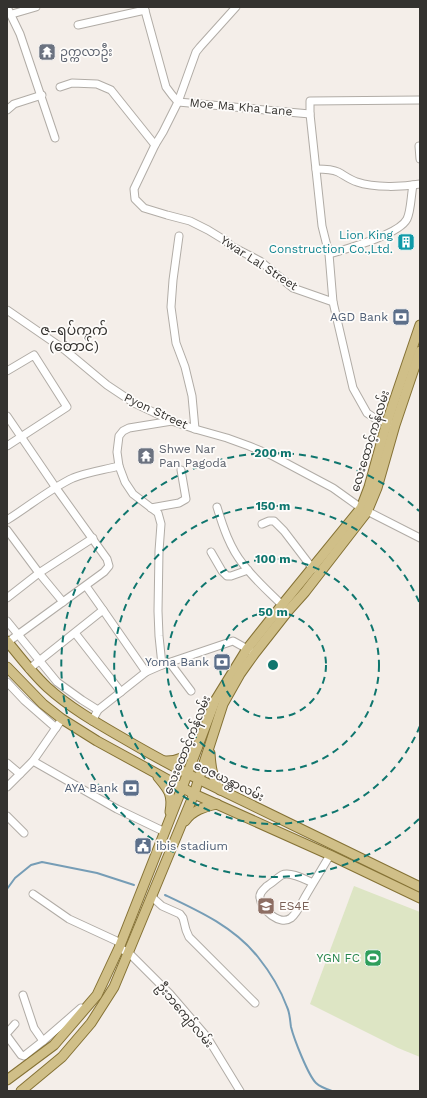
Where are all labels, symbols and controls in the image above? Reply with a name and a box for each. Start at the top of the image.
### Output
temple icon: ဥက္ကလာဦး [37,42,57,62]
place label: ဥက္ကလာဦး [60,43,112,62]
street label: Moe Ma Kha Lane [189,96,293,118]
place label: Lion King Construction Co.,Ltd. [269,228,394,256]
building icon: Lion King Construction Co.,Ltd. [396,232,416,252]
street label: Ywar Lal Street [218,233,300,293]
bank icon: AGD Bank [391,307,411,327]
place label: AGD Bank [330,310,388,324]
district label: ဇ-ရပ်ကွက် (တောင်) [40,320,108,354]
street label: လေးထောင့်ကန်လမ်း [346,388,395,494]
street label: Pyon Street [122,390,190,432]
place label: Shwe Nar Pan Pagoda [159,442,227,470]
temple icon: Shwe Nar Pan Pagoda [136,446,156,466]
text: 200 m [254,446,292,460]
text: 150 m [256,499,290,513]
text: 100 m [255,552,291,566]
text: 50 m [258,605,288,619]
bank icon: Yoma Bank [212,652,232,672]
place label: Yoma Bank [145,655,209,669]
centre of rings [266,658,280,672]
street label: လေးထောင့်ကန်လမ်း [159,693,216,798]
street label: ဝေဇယန္တာလမ်း [190,756,267,807]
bank icon: AYA Bank [121,778,141,798]
place label: AYA Bank [64,781,118,795]
public building icon: ibis stadium [133,836,153,856]
place label: ibis stadium [156,839,228,853]
school or university icon: ES4E [256,896,276,916]
place label: ES4E [279,899,310,913]
sports icon: YGN FC [363,948,383,968]
place label: YGN FC [316,951,360,965]
street label: ဦးဘကျော်လမ်း [151,978,218,1052]

